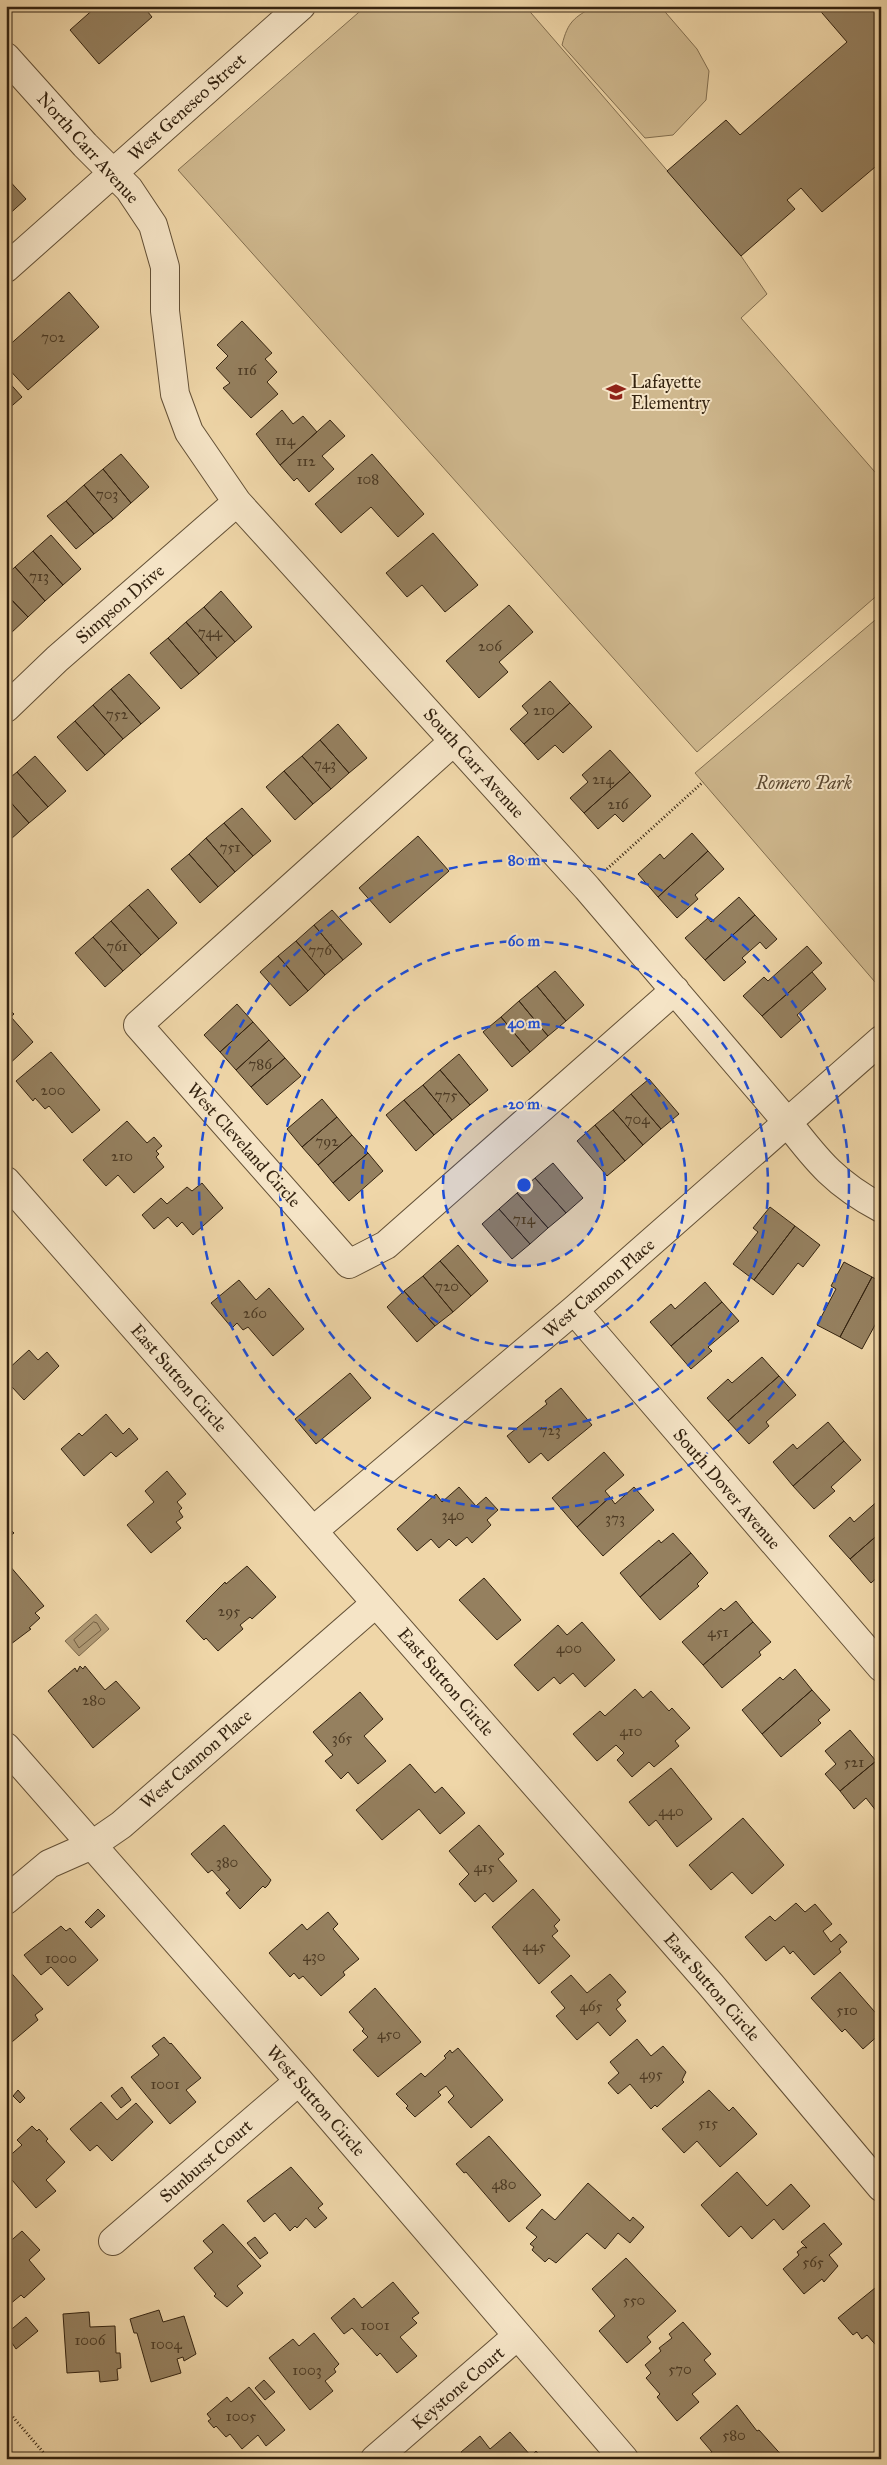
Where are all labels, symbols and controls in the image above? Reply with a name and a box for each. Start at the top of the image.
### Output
street label: West Geneseo Street [124,48,251,166]
street label: North Carr Avenue [32,88,144,208]
house number: 702 [41,328,66,346]
house number: 116 [237,361,258,379]
place label: Lafayette Elementry [631,371,711,414]
school or university icon: Lafayette Elementry [605,381,627,403]
house number: 114 [275,431,296,449]
house number: 112 [296,452,316,470]
house number: 108 [357,470,379,488]
house number: 703 [96,485,118,503]
street label: Simpson Drive [71,559,169,649]
house number: 713 [29,567,49,585]
house number: 744 [198,623,223,641]
house number: 206 [478,637,503,655]
house number: 210 [533,701,555,719]
street label: South Carr Avenue [419,703,529,823]
house number: 752 [106,705,129,723]
house number: 743 [314,755,336,773]
house number: 214 [592,770,614,788]
park label: Romero Park [755,772,852,794]
house number: 216 [608,795,630,813]
house number: 751 [220,838,241,856]
text: 80 m [508,851,541,869]
text: 60 m [508,932,541,950]
house number: 761 [106,937,128,955]
house number: 776 [308,941,333,959]
text: 40 m [508,1014,541,1033]
house number: 786 [248,1055,273,1073]
street label: West Cleveland Circle [182,1078,306,1212]
house number: 200 [41,1081,65,1099]
house number: 775 [435,1086,458,1104]
text: 20 m [508,1095,540,1113]
house number: 704 [624,1110,650,1128]
house number: 792 [315,1132,339,1150]
house number: 210 [111,1147,133,1165]
centre of rings [515,1176,533,1194]
house number: 714 [513,1210,536,1228]
street label: West Cannon Place [539,1234,659,1342]
house number: 720 [435,1277,459,1295]
house number: 260 [243,1304,267,1322]
street label: East Sutton Circle [126,1319,232,1437]
house number: 723 [539,1421,561,1439]
street label: South Dover Avenue [668,1424,786,1554]
house number: 340 [441,1506,465,1524]
house number: 373 [605,1509,625,1527]
house number: 295 [218,1602,240,1620]
street label: East Sutton Circle [393,1623,499,1741]
house number: 451 [707,1623,729,1641]
house number: 400 [556,1639,582,1657]
house number: 280 [82,1691,106,1709]
street label: West Cannon Place [136,1705,256,1813]
house number: 410 [620,1722,642,1740]
house number: 365 [332,1729,352,1747]
house number: 521 [844,1753,864,1771]
house number: 440 [658,1802,684,1820]
house number: 380 [216,1853,238,1871]
house number: 415 [473,1858,495,1876]
street label: East Sutton Circle [659,1928,765,2046]
house number: 445 [522,1937,546,1955]
house number: 430 [302,1947,326,1965]
house number: 1000 [45,1949,77,1967]
house number: 465 [579,1997,603,2015]
house number: 510 [836,2001,858,2019]
house number: 450 [377,2025,401,2043]
street label: West Sutton Circle [262,2041,370,2161]
house number: 495 [639,2065,663,2083]
house number: 1001 [150,2075,180,2093]
street label: Sunburst Court [155,2114,257,2207]
house number: 515 [698,2114,718,2132]
house number: 480 [491,2175,517,2193]
house number: 565 [802,2253,824,2271]
house number: 550 [623,2291,645,2309]
house number: 1001 [360,2316,390,2334]
house number: 1006 [74,2331,107,2349]
house number: 1004 [150,2335,182,2353]
street label: Keystone Court [407,2341,509,2434]
house number: 570 [668,2360,692,2378]
house number: 1003 [292,2361,322,2379]
house number: 1005 [226,2407,256,2425]
house number: 580 [722,2426,746,2444]

